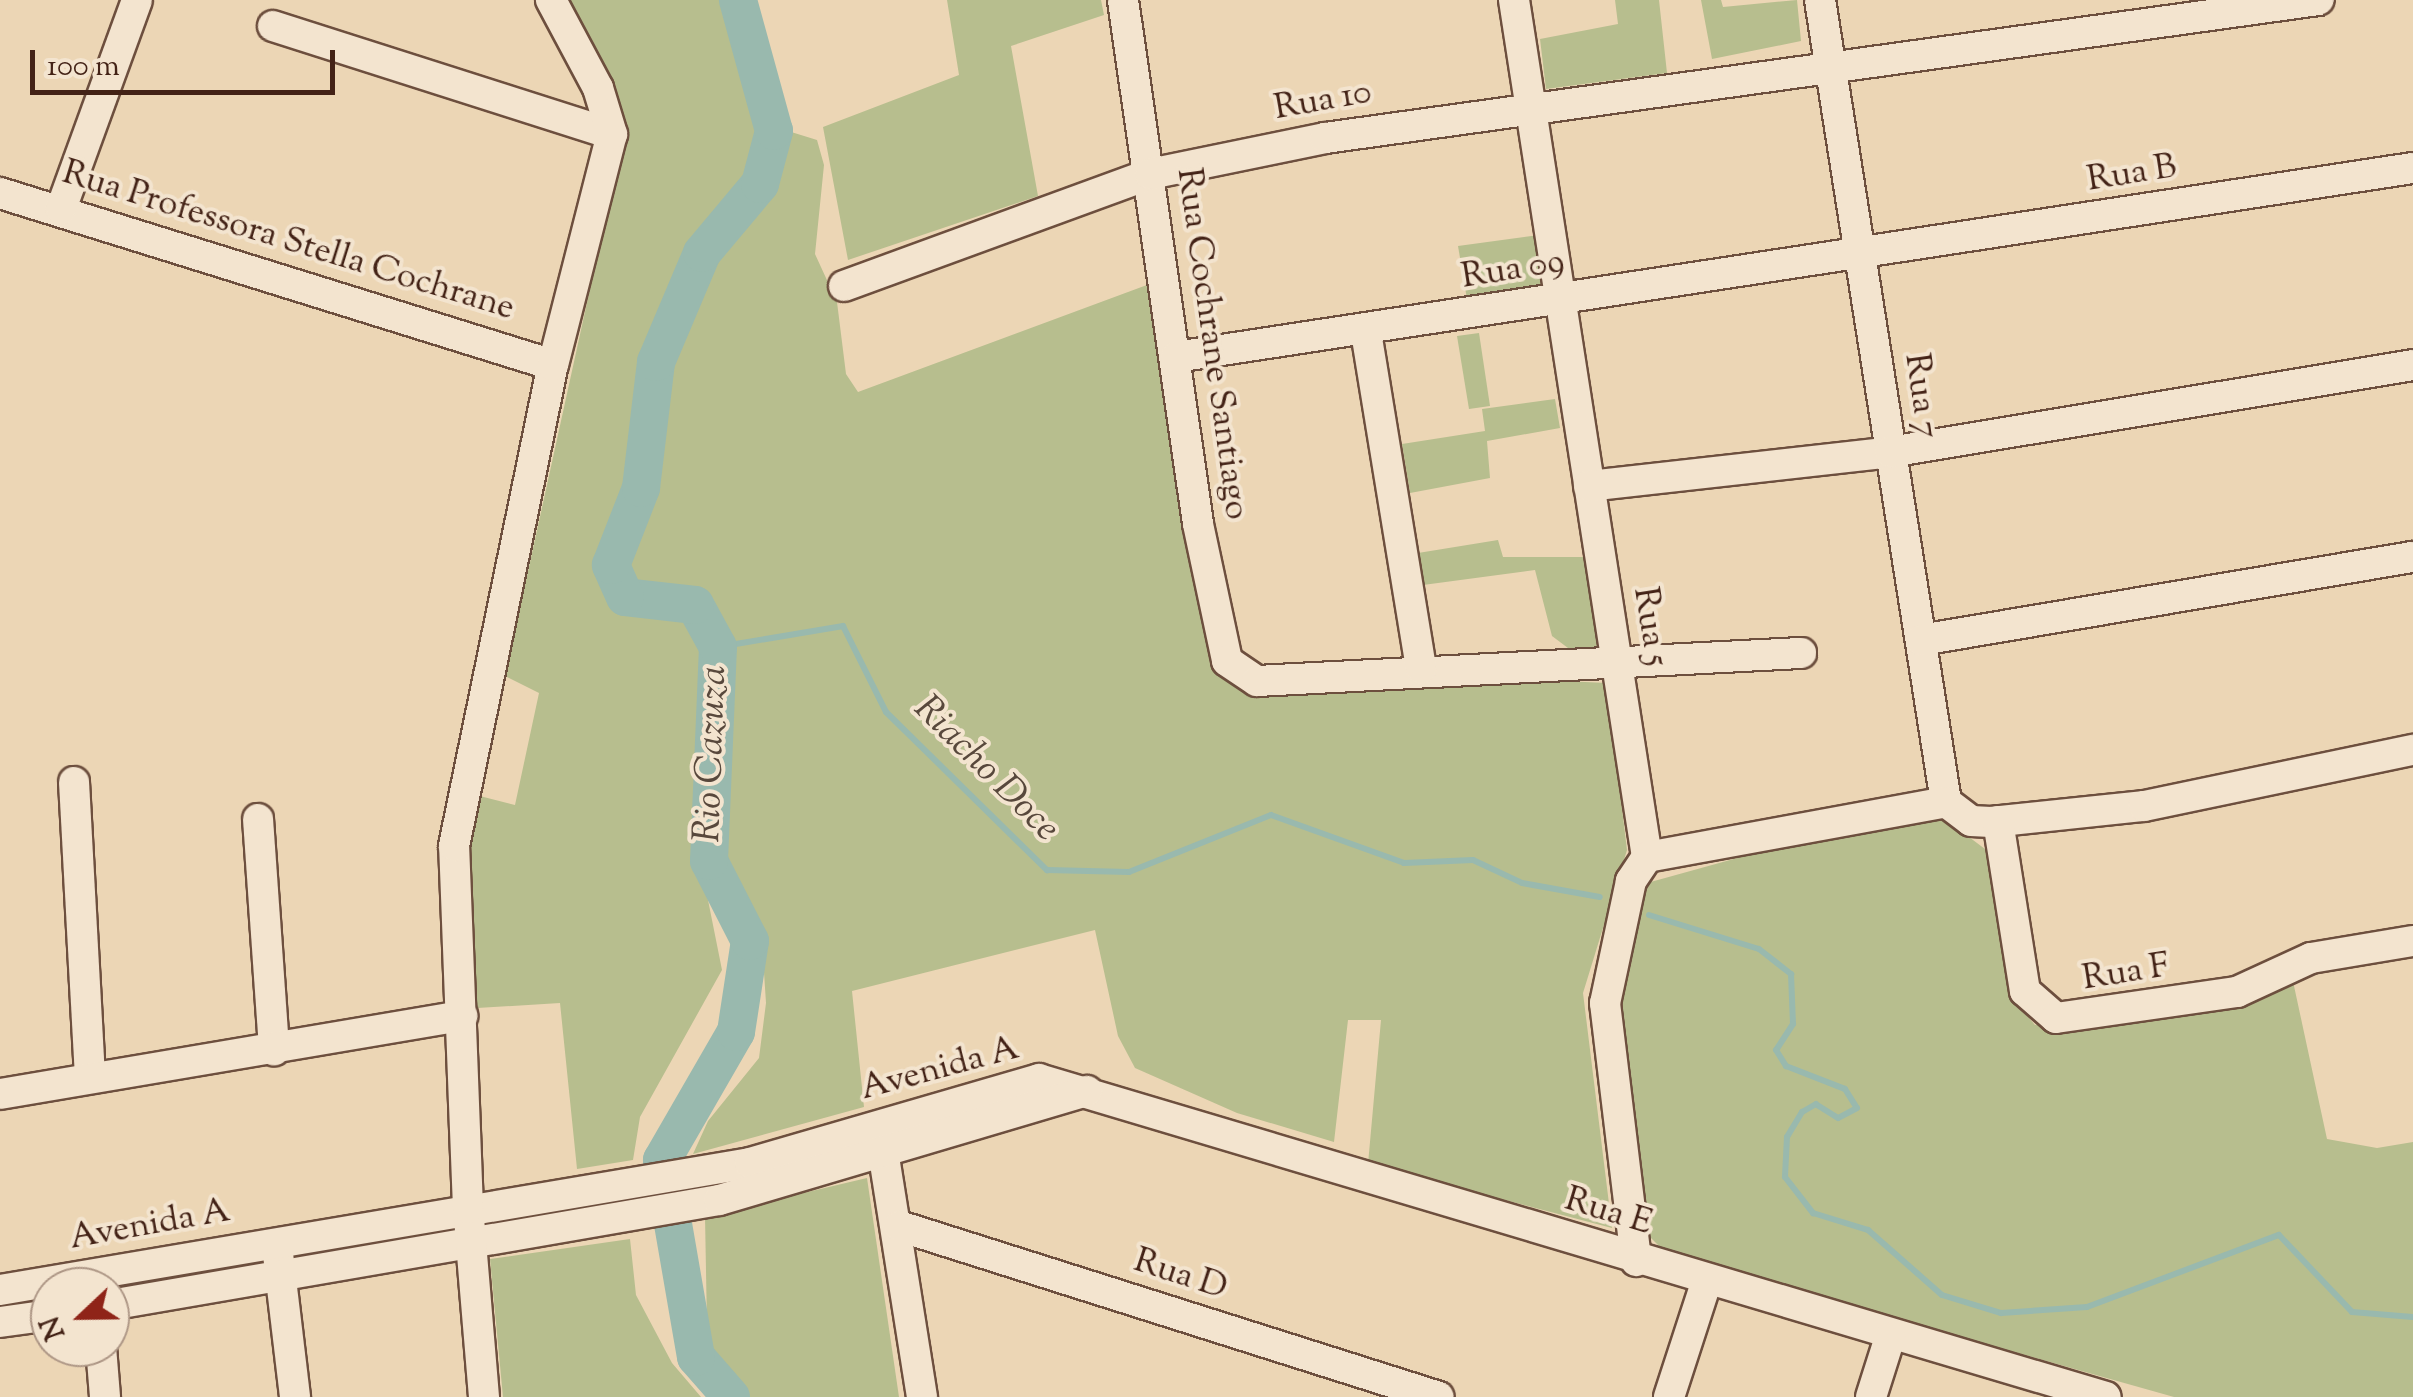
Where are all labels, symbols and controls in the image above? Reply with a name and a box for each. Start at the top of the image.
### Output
scale bar [35,30,340,92]
text: 100 m [47,46,120,89]
street label: Rua 10 [1271,73,1375,131]
street label: Rua B [2084,147,2180,203]
street label: Rua Professora Stella Cochrane [57,153,519,331]
street label: Rua Cochrane Santiago [1166,166,1256,522]
street label: Rua 09 [1459,242,1567,300]
street label: Rua 7 [1893,351,1947,441]
street label: Rua 5 [1622,584,1676,670]
water label: Rio Cazuza [687,665,739,843]
water label: Riacho Doce [903,688,1067,852]
street label: Rua F [2080,946,2172,1002]
street label: Avenida A [856,1029,1024,1111]
street label: Rua E [1559,1180,1657,1246]
street label: Avenida A [66,1191,234,1261]
street label: Rua D [1128,1241,1232,1311]
north arrow [30,1267,130,1367]
text: N [31,1310,77,1345]

